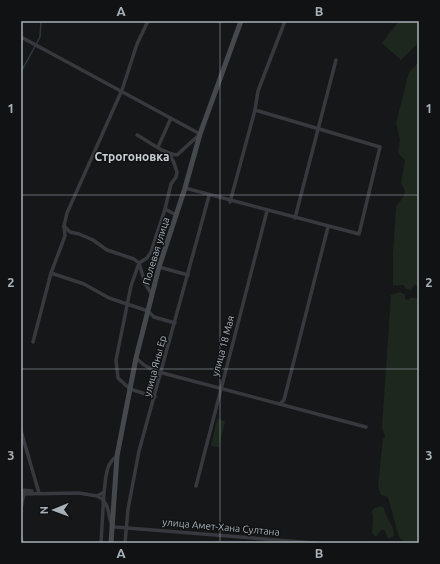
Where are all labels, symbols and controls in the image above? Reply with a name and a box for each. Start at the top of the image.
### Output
text: A [116,4,126,18]
text: B [315,4,324,18]
text: 1 [7,101,15,115]
text: 1 [425,101,433,115]
district label: Строгоновка [94,150,170,163]
street label: Полевая улица [141,216,171,286]
text: 2 [7,275,15,289]
text: 2 [425,275,433,289]
street label: улица 18 Мая [210,314,236,378]
street label: улица Яны Ер [142,334,168,398]
text: 3 [7,448,15,462]
text: 3 [425,448,433,462]
north arrow [34,490,74,530]
text: N [38,506,50,514]
street label: улица Амет-Хана Султана [162,516,280,538]
text: A [116,546,126,560]
text: B [315,546,324,560]

